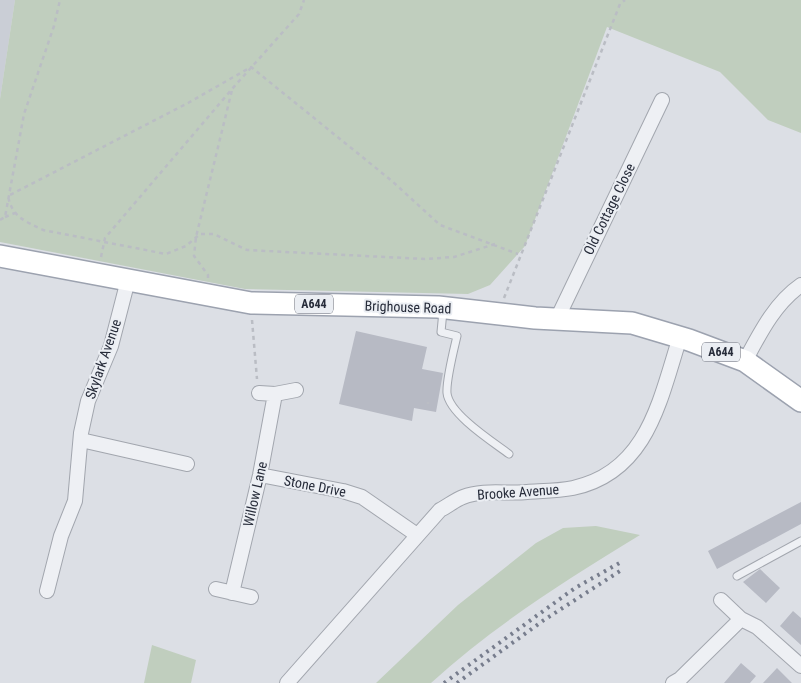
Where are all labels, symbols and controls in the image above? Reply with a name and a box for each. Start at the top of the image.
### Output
street label: Old Cottage Close [580,160,638,257]
road number: A644 [295,294,333,314]
street label: Brighouse Road [364,297,452,317]
street label: Skylark Avenue [82,317,124,401]
road number: A644 [702,342,740,362]
street label: Willow Lane [240,459,270,528]
street label: Stone Drive [283,472,348,500]
street label: Brooke Avenue [476,481,560,503]

